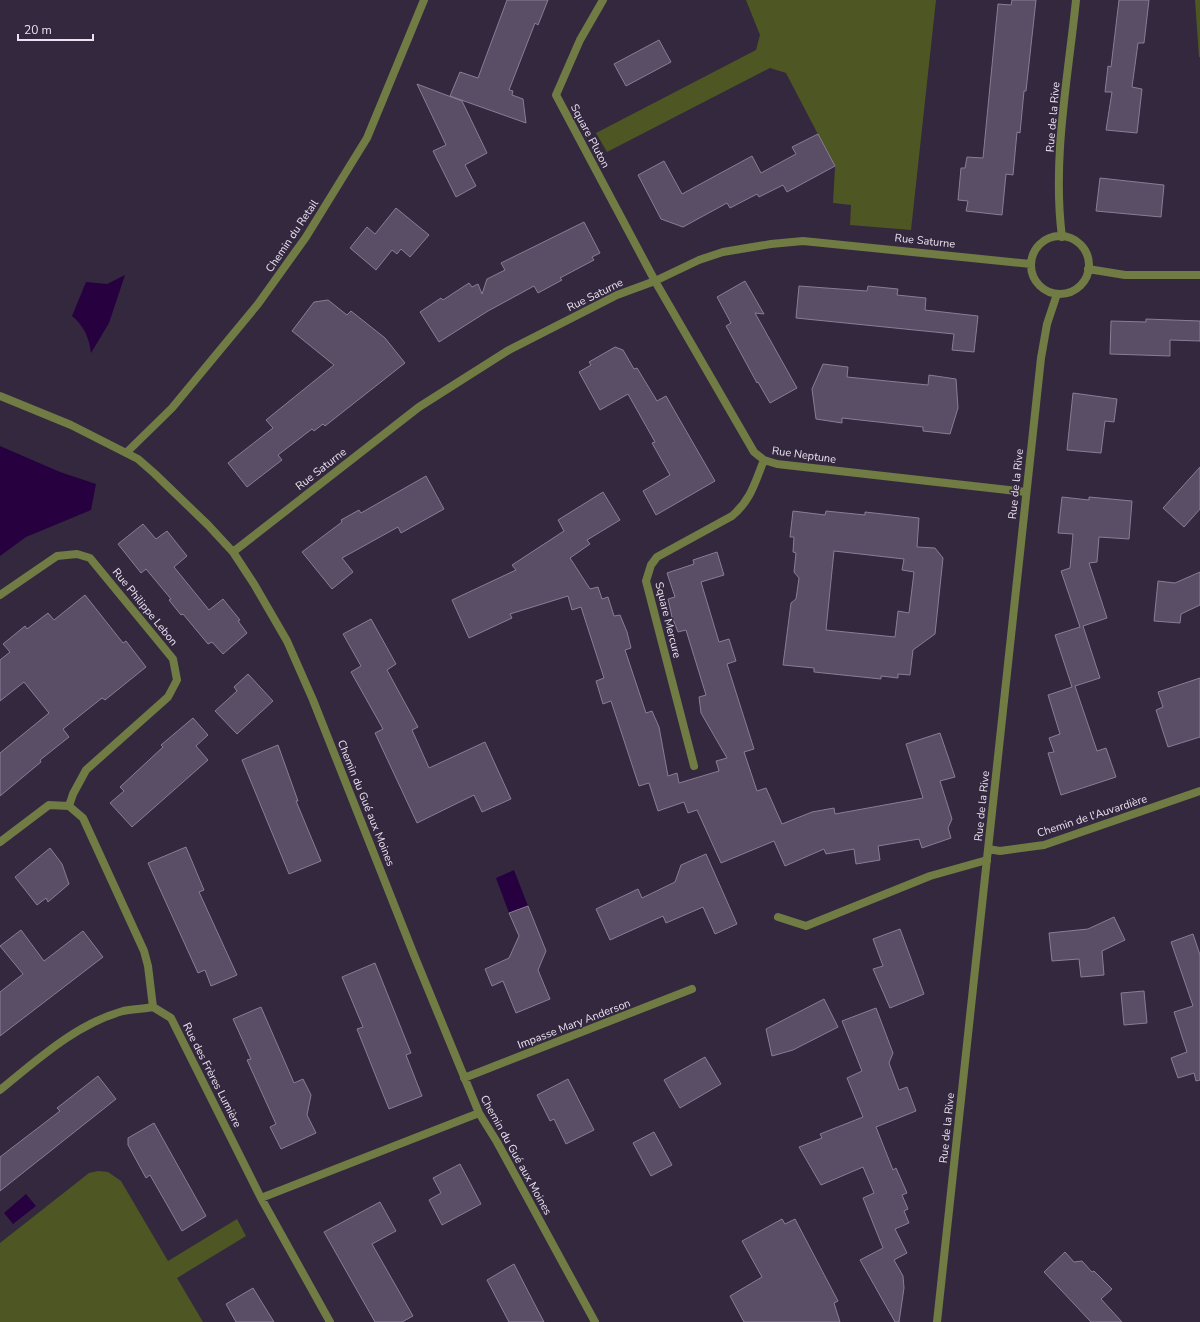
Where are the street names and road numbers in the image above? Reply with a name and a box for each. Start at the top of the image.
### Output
street label: Rue de la Rive [1042,81,1064,153]
street label: Square Pluton [567,101,613,171]
street label: Chemin du Retail [262,196,322,275]
street label: Rue Saturne [894,230,956,252]
street label: Rue Saturne [564,275,626,315]
street label: Rue Neptune [771,443,837,467]
street label: Rue Saturne [292,444,350,494]
street label: Rue de la Rive [1005,448,1027,520]
street label: Rue Philippe Lebon [109,565,181,649]
street label: Square Mercure [651,580,685,660]
street label: Chemin du Gué aux Moines [334,738,398,868]
street label: Rue de la Rive [971,770,993,842]
street label: Chemin de l'Auvardière [1035,791,1149,841]
street label: Impasse Mary Anderson [515,996,633,1052]
street label: Rue des Frères Lumière [179,1020,245,1130]
street label: Chemin du Gué aux Moines [477,1092,555,1218]
street label: Rue de la Rive [936,1092,958,1164]

